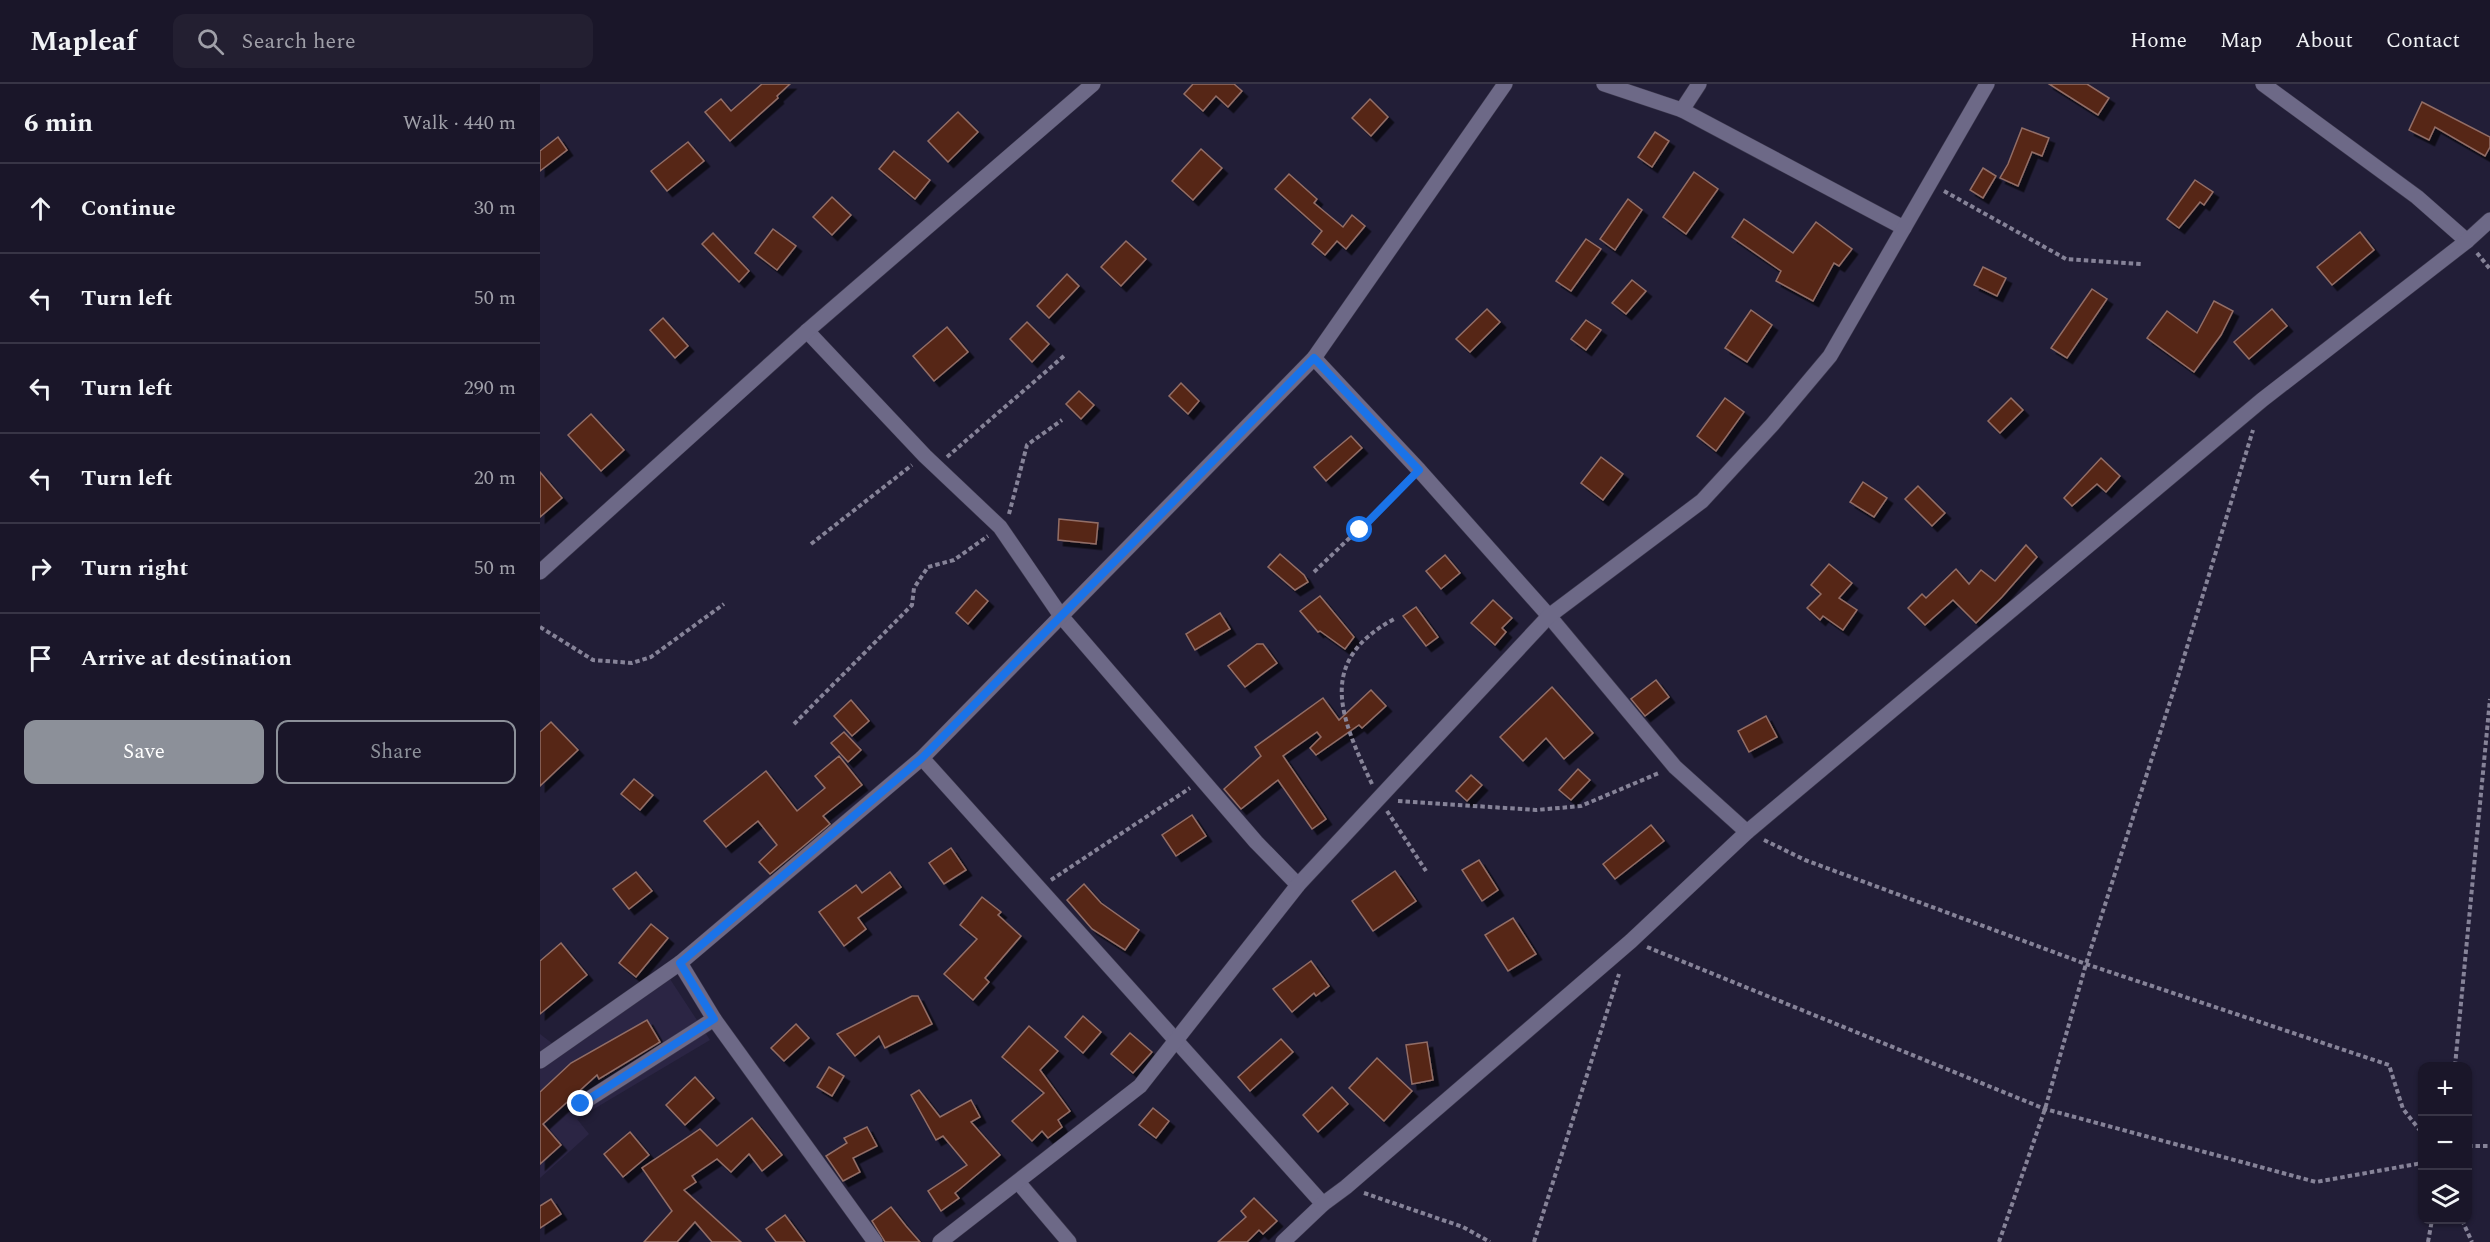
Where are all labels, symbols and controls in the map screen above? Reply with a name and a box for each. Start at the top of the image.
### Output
search box [173,14,593,68]
text: Mapleaf [30,20,137,63]
icon: search [194,25,227,58]
text: Search here [242,25,356,58]
text: Home [2130,25,2187,57]
text: Map [2220,25,2262,57]
text: About [2295,25,2353,57]
text: Contact [2386,25,2460,57]
text: 6 min [24,103,93,143]
text: Walk · 440 m [403,108,516,138]
icon: ahead [24,192,57,225]
text: Continue [81,192,176,225]
text: 30 m [474,193,516,223]
icon: left [24,282,57,315]
text: Turn left [81,282,173,315]
text: 50 m [474,283,516,313]
icon: left [24,372,57,405]
text: Turn left [81,372,173,405]
text: 290 m [464,373,516,403]
icon: left [24,462,57,495]
text: Turn left [81,462,173,495]
text: 20 m [474,463,516,493]
route start [1346,516,1372,542]
icon: right [24,552,57,585]
text: Turn right [81,552,188,585]
text: 50 m [474,553,516,583]
icon: arrive [24,642,57,675]
text: Arrive at destination [81,642,292,675]
button: Save [24,720,264,784]
button: Share [276,720,516,784]
map controls [2418,1062,2472,1224]
button: + [2418,1062,2472,1116]
route end [567,1090,593,1116]
button: − [2418,1116,2472,1170]
button: layers [2418,1170,2472,1224]

